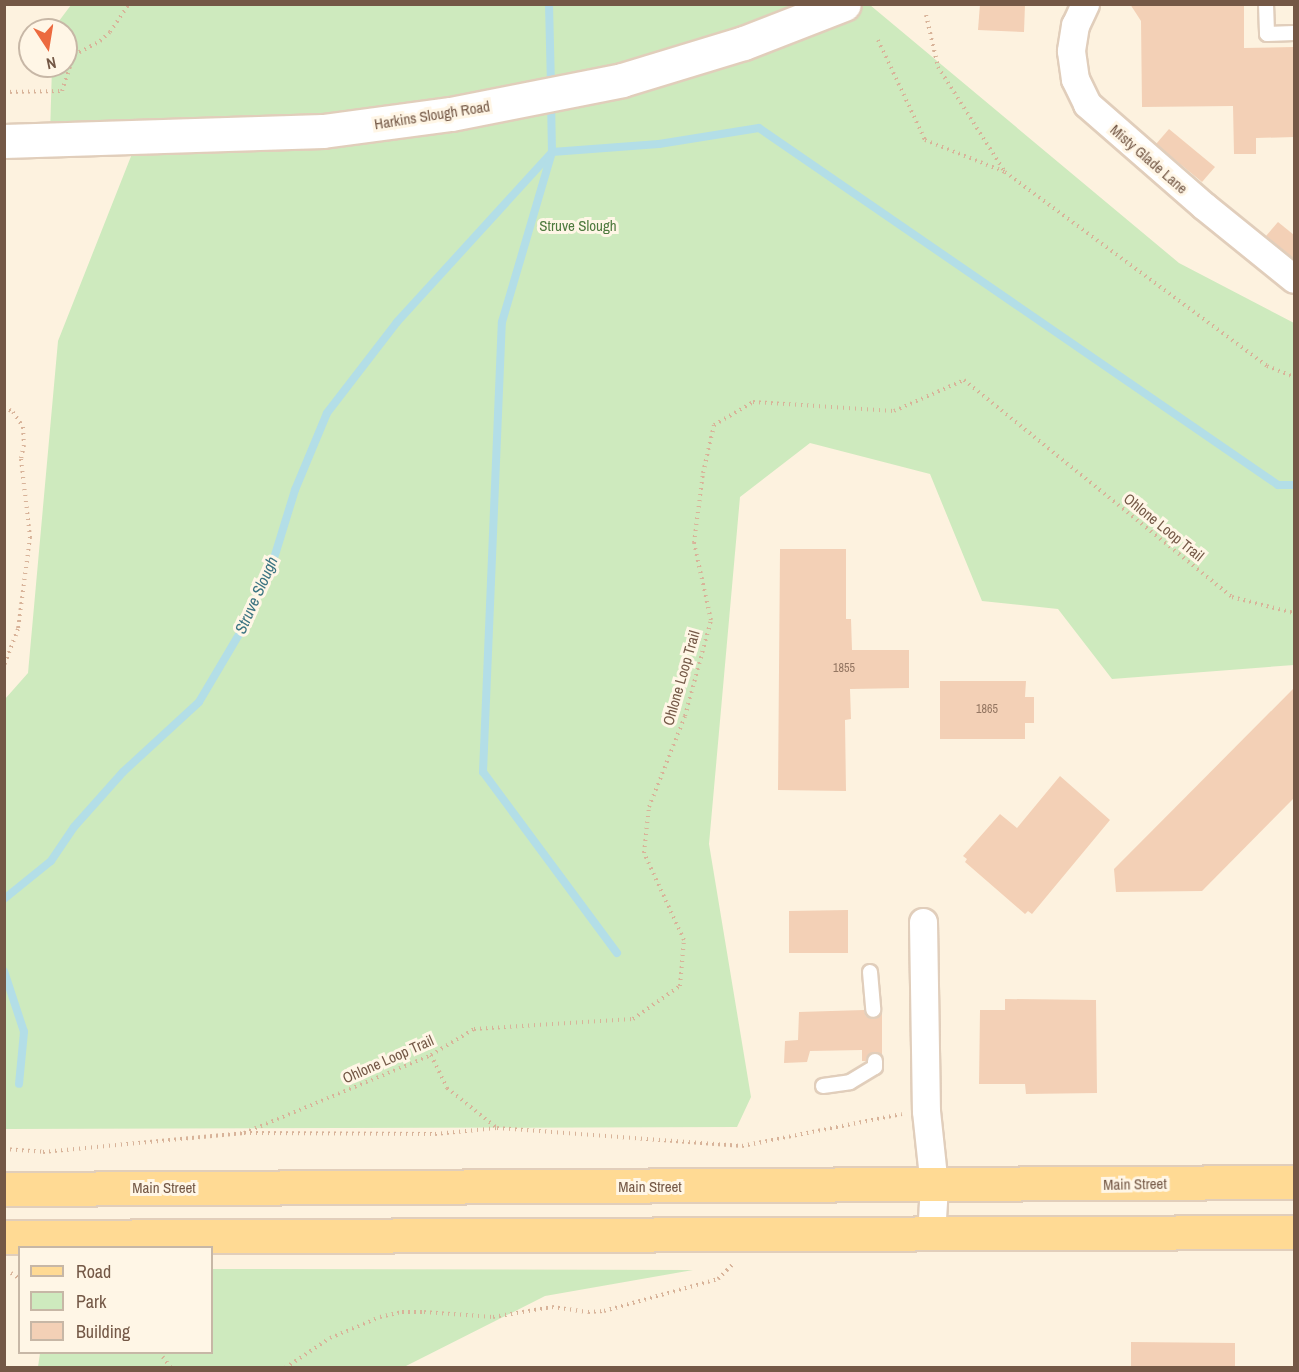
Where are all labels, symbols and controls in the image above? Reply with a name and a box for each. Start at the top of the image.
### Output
north arrow [18,18,78,78]
text: N [44,52,58,75]
street label: Harkins Slough Road [373,97,491,133]
street label: Misty Glade Lane [1107,121,1191,197]
park label: Struve Slough [539,217,617,235]
street label: Ohlone Loop Trail [1120,489,1208,565]
water label: Struve Slough [230,553,282,637]
street label: Ohlone Loop Trail [659,628,703,728]
house number: 1855 [833,662,855,676]
house number: 1865 [976,703,998,717]
street label: Ohlone Loop Trail [340,1031,436,1087]
street label: Main Street [1103,1174,1167,1194]
street label: Main Street [618,1178,682,1196]
street label: Main Street [132,1179,196,1197]
legend [18,1246,213,1354]
text: Road [76,1259,111,1284]
text: Park [76,1289,106,1314]
text: Building [76,1319,130,1344]

